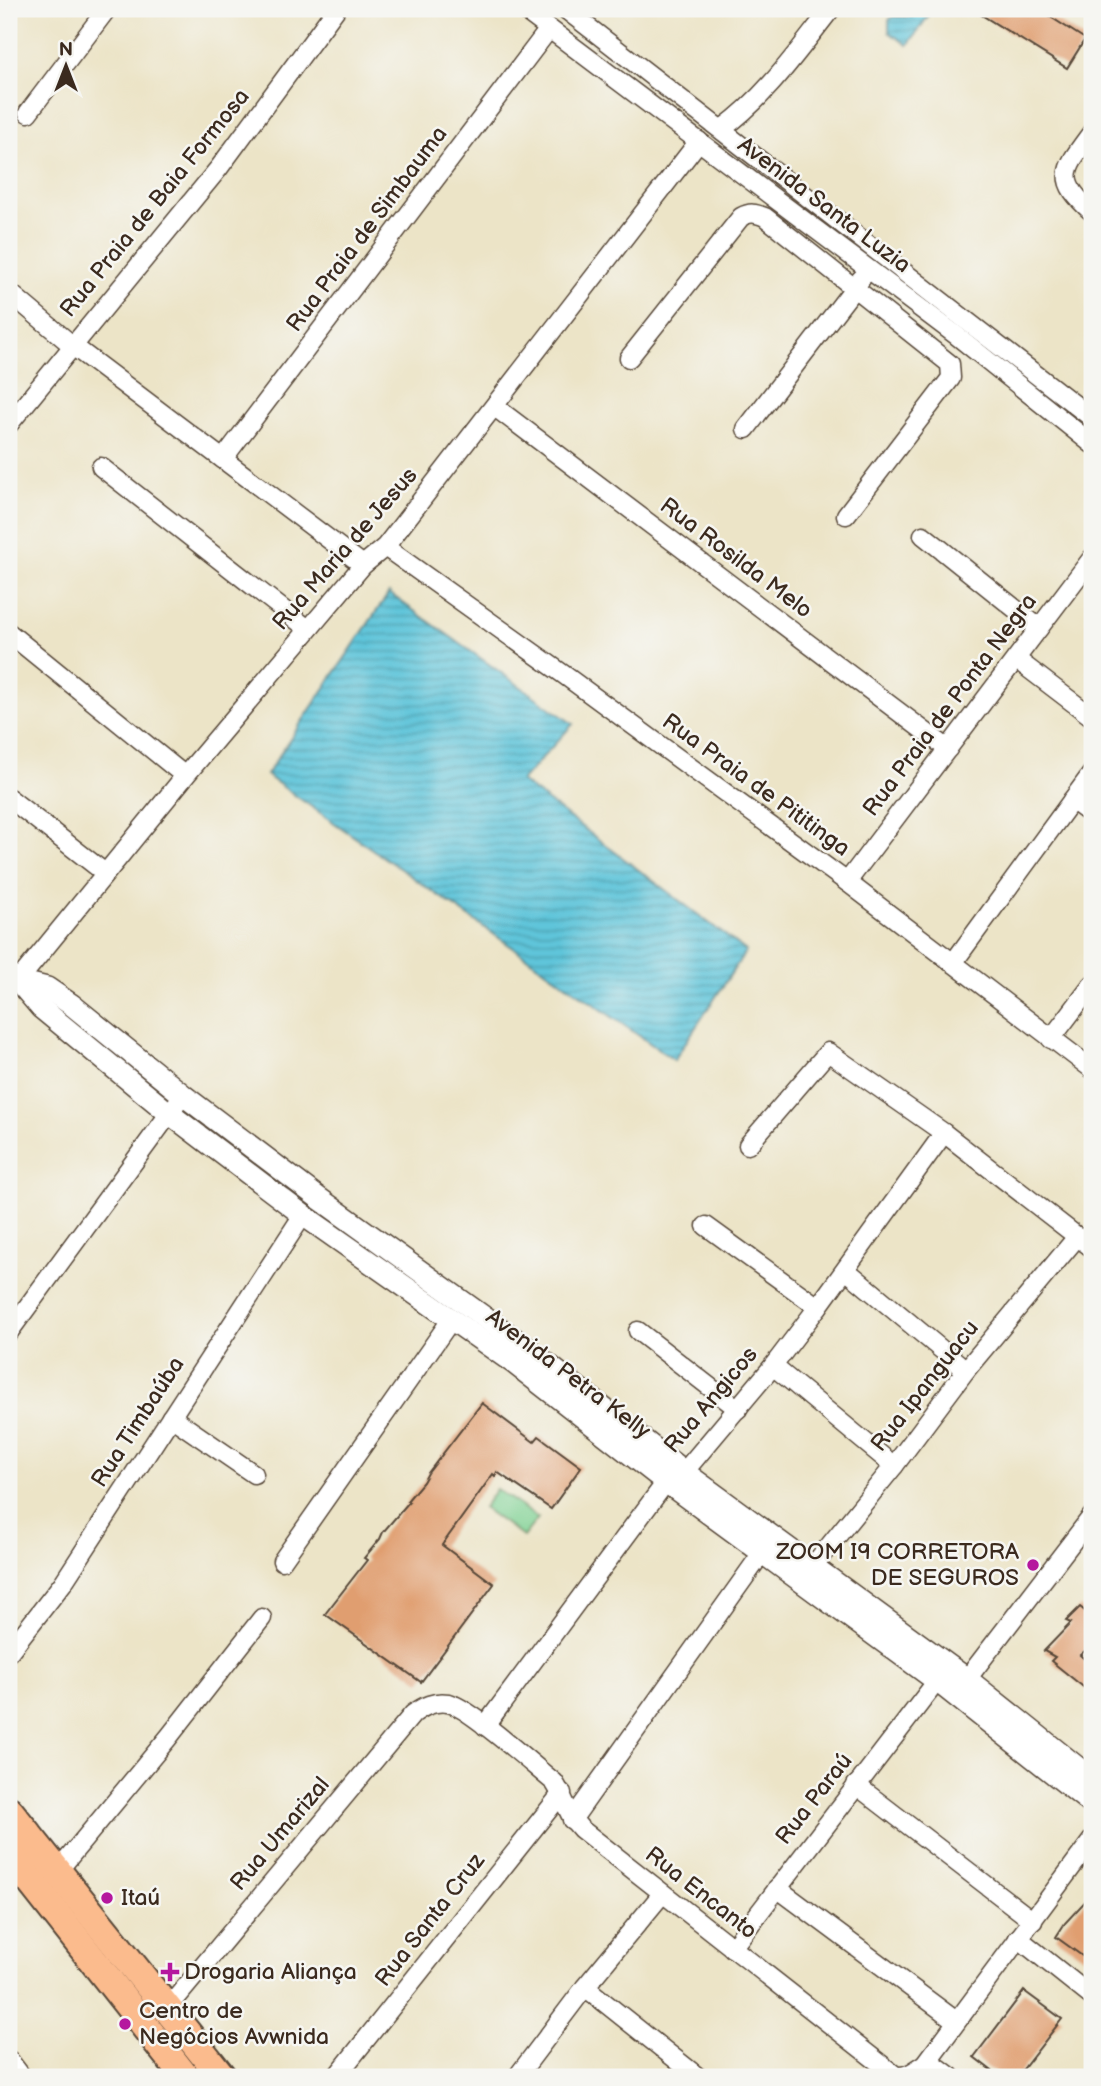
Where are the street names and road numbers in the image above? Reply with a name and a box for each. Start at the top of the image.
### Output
street label: Rua Praia de Baia Formosa [54,83,256,323]
street label: Rua Praia de Simbauma [281,121,453,337]
street label: Avenida Santa Luzia [732,131,916,279]
street label: Rua Maria de Jesus [267,462,423,636]
street label: Rua Rosilda Melo [654,492,818,624]
street label: Rua Praia de Ponta Negra [857,588,1043,822]
street label: Rua Praia de Pititinga [657,707,855,863]
street label: Avenida Petra Kelly [480,1303,656,1445]
street label: Rua Ipanguacu [865,1315,985,1457]
street label: Rua Angicos [658,1341,764,1459]
street label: Rua Timbaúba [85,1352,191,1492]
street label: Rua Paraú [770,1748,858,1850]
street label: Rua Umarizal [224,1771,336,1897]
street label: Rua Encanto [640,1841,762,1945]
street label: Rua Santa Cruz [369,1847,491,1992]

